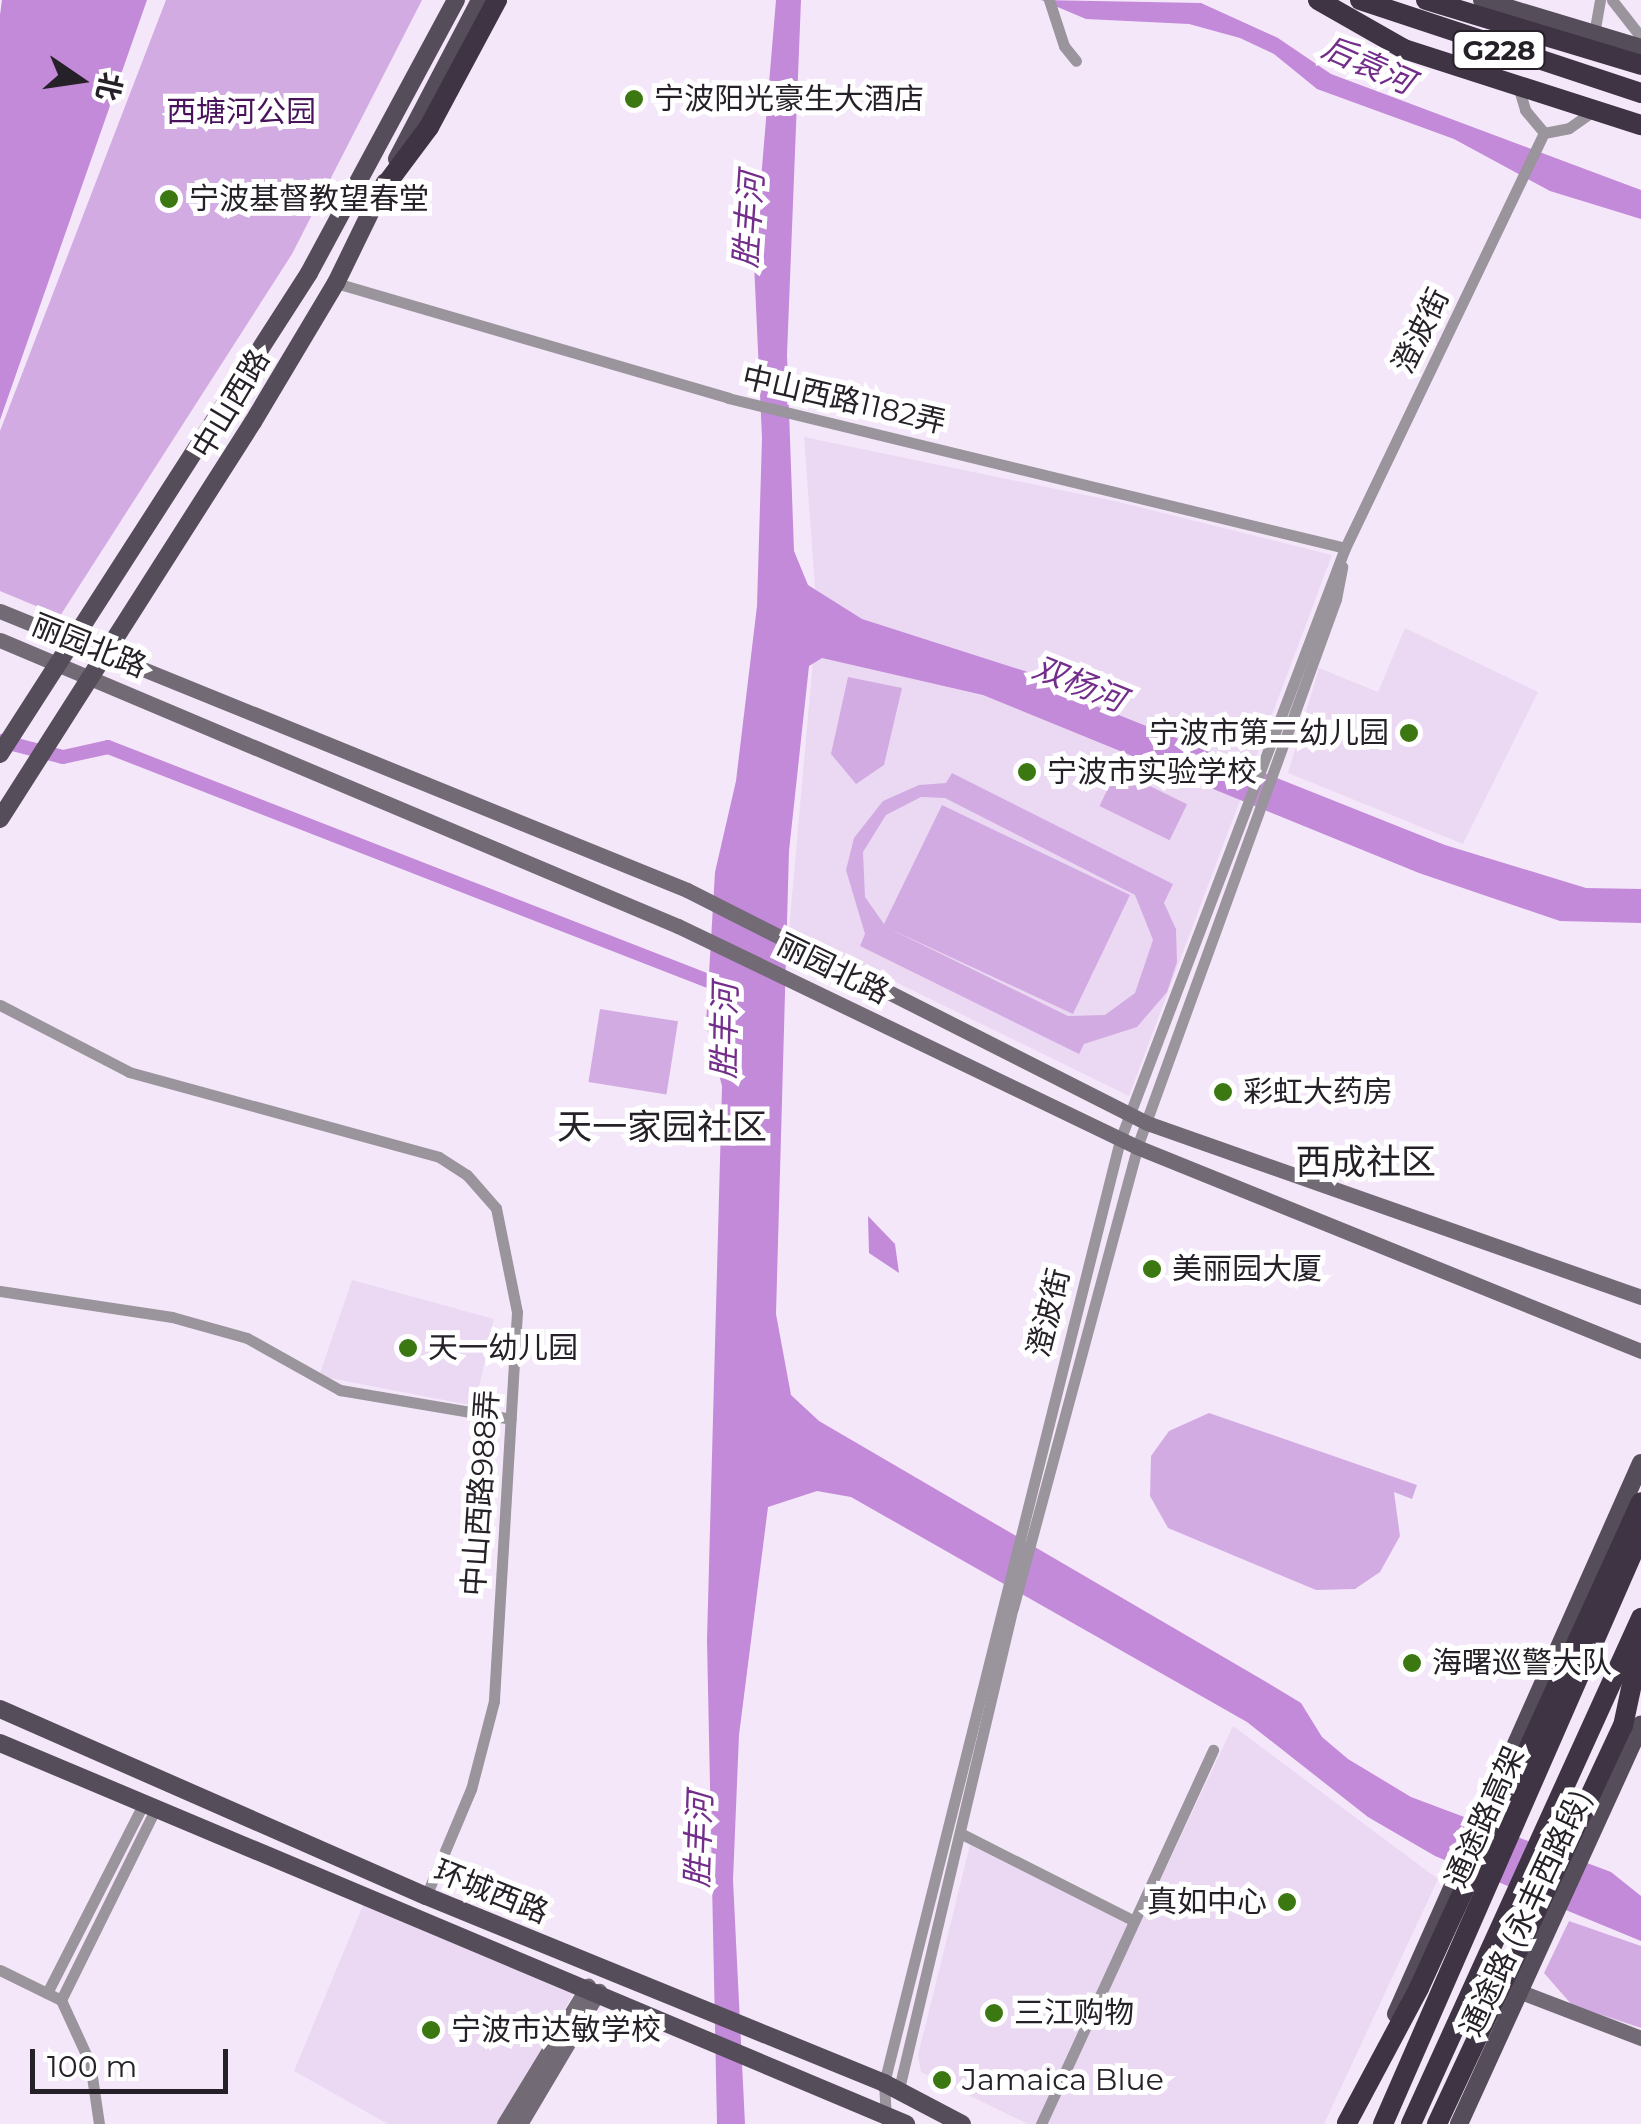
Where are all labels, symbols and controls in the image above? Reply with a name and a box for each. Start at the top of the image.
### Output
road number: G228 [1452,27,1546,73]
water label: 后袁河 [1316,28,1420,102]
north arrow [30,30,130,130]
text: 北 [90,69,129,104]
place label: 宁波阳光豪生大酒店 [654,81,924,117]
marker: 宁波阳光豪生大酒店 [623,88,645,110]
park label: 西塘河公园 [166,94,316,130]
water label: 胜丰河 [726,171,772,269]
place label: 宁波基督教望春堂 [189,181,429,217]
marker: 宁波基督教望春堂 [158,188,180,210]
street label: 澄波街 [1385,283,1457,379]
street label: 中山西路 [185,343,277,465]
street label: 中山西路1182弄 [739,359,949,441]
street label: 丽园北路 [27,607,151,685]
water label: 双杨河 [1027,648,1131,720]
place label: 宁波市第二幼儿园 [1149,715,1389,751]
marker: 宁波市第二幼儿园 [1398,722,1420,744]
place label: 宁波市实验学校 [1047,754,1257,790]
marker: 宁波市实验学校 [1016,761,1038,783]
street label: 丽园北路 [771,927,895,1011]
water label: 胜丰河 [705,983,745,1079]
place label: 彩虹大药房 [1243,1074,1393,1110]
marker: 彩虹大药房 [1212,1081,1234,1103]
district label: 天一家园社区 [557,1106,767,1148]
district label: 西成社区 [1296,1141,1436,1183]
place label: 美丽园大厦 [1172,1251,1322,1287]
marker: 美丽园大厦 [1141,1258,1163,1280]
street label: 澄波街 [1021,1265,1077,1361]
place label: 天一幼儿园 [428,1330,578,1366]
marker: 天一幼儿园 [397,1337,419,1359]
street label: 中山西路988弄 [456,1389,506,1597]
place label: 海曙巡警大队 [1432,1645,1612,1681]
marker: 海曙巡警大队 [1401,1652,1423,1674]
street label: 通途路高架 [1438,1741,1532,1893]
street label: 通途路 (永丰西路段) [1453,1784,1599,2042]
water label: 胜丰河 [678,1791,720,1889]
street label: 环城西路 [429,1853,553,1931]
place label: 真如中心 [1147,1884,1267,1920]
marker: 真如中心 [1276,1891,1298,1913]
place label: 三江购物 [1014,1995,1134,2031]
marker: 三江购物 [983,2002,1005,2024]
place label: 宁波市达敏学校 [451,2012,661,2048]
marker: 宁波市达敏学校 [420,2019,442,2041]
scale bar [35,2029,232,2091]
text: 100 m [47,2048,137,2085]
place label: Jamaica Blue [962,2062,1164,2098]
marker: Jamaica Blue [931,2069,953,2091]

